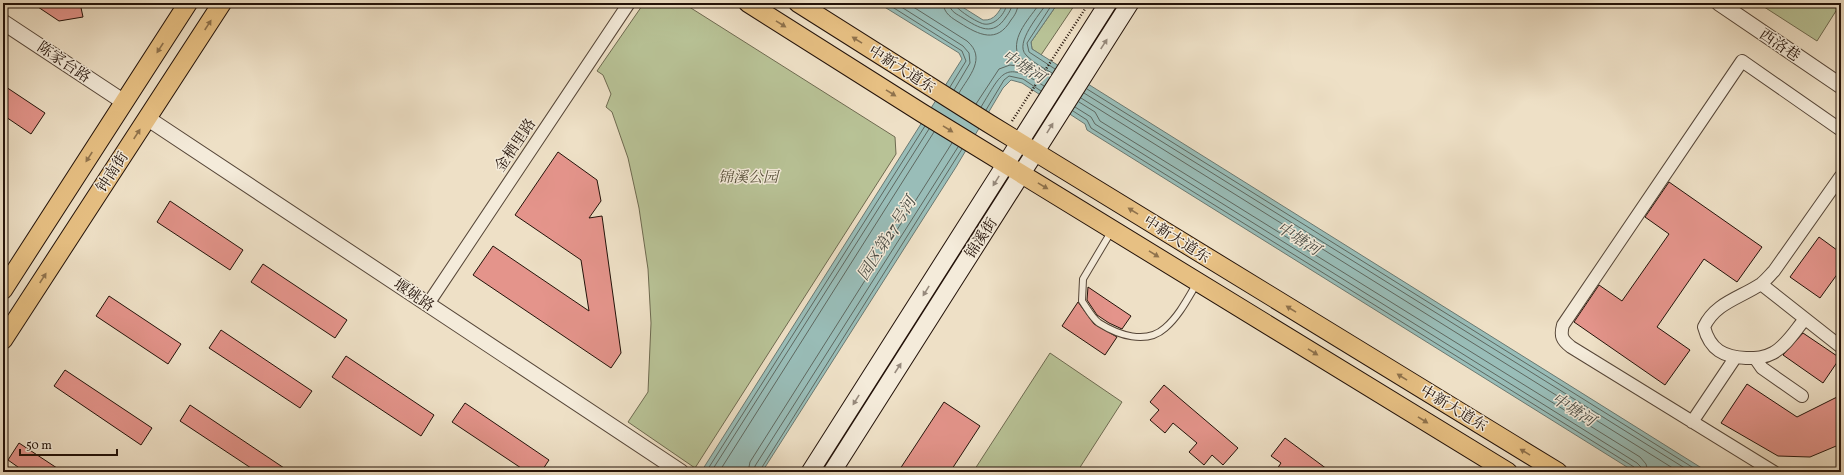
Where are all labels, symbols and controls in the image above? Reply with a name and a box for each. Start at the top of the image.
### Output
one-way arrow [204,19,211,31]
one-way arrow [776,20,786,28]
street label: 西洛巷 [1755,25,1804,68]
one-way arrow [852,36,862,44]
street label: 陈家台路 [32,38,94,89]
one-way arrow [1100,39,1108,49]
street label: 中新大道东 [864,41,939,99]
one-way arrow [156,42,164,53]
water label: 中塘河 [997,46,1052,91]
one-way arrow [886,89,896,97]
street label: 金栖里路 [491,115,542,177]
one-way arrow [1046,123,1054,134]
one-way arrow [942,125,954,132]
one-way arrow [133,129,141,139]
street label: 钟南街 [92,148,134,197]
one-way arrow [85,152,93,162]
park label: 锦溪公园 [718,168,780,189]
one-way arrow [992,175,999,187]
one-way arrow [1037,183,1049,190]
water label: 园区第27号河 [853,190,924,285]
one-way arrow [1127,208,1139,215]
street label: 中新大道东 [1139,211,1214,269]
street label: 锦溪街 [961,214,1003,263]
water label: 中塘河 [1272,218,1327,263]
one-way arrow [1149,250,1159,258]
one-way arrow [39,273,47,283]
street label: 堰姚路 [389,275,438,318]
one-way arrow [922,285,929,297]
one-way arrow [1285,305,1297,312]
one-way arrow [1307,348,1319,355]
one-way arrow [894,363,902,373]
one-way arrow [1396,373,1408,380]
street label: 中新大道东 [1416,381,1491,438]
water label: 中塘河 [1547,389,1602,434]
one-way arrow [852,395,860,405]
one-way arrow [1418,416,1428,424]
scale bar [20,431,117,457]
text: 50 m [26,438,52,454]
one-way arrow [1519,448,1531,455]

